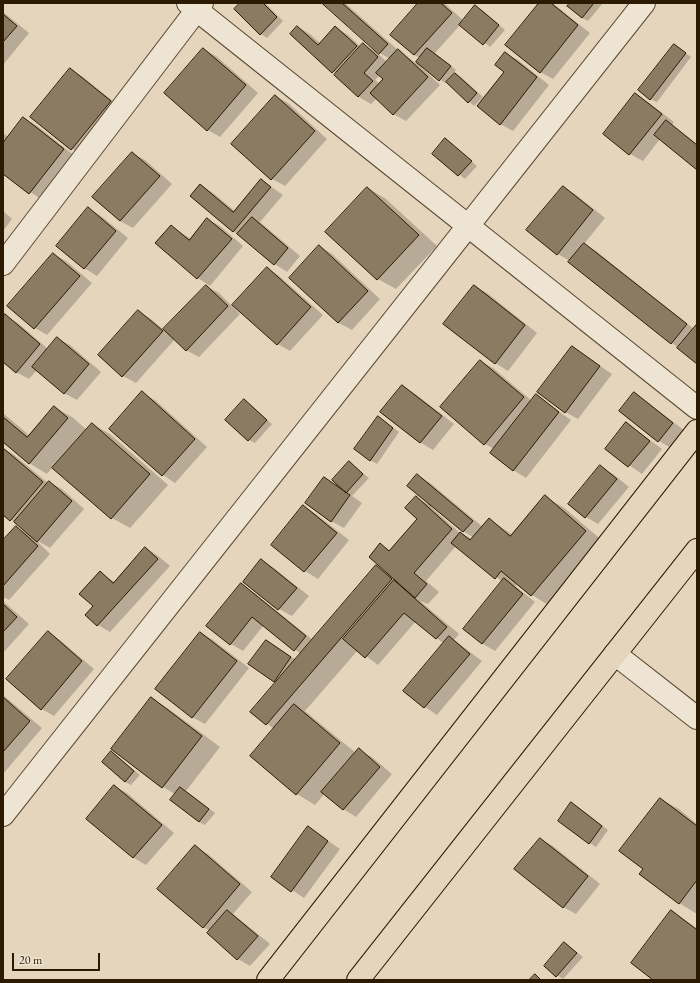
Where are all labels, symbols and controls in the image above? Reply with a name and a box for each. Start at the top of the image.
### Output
scale bar [14,945,102,971]
text: 20 m [19,952,42,968]

